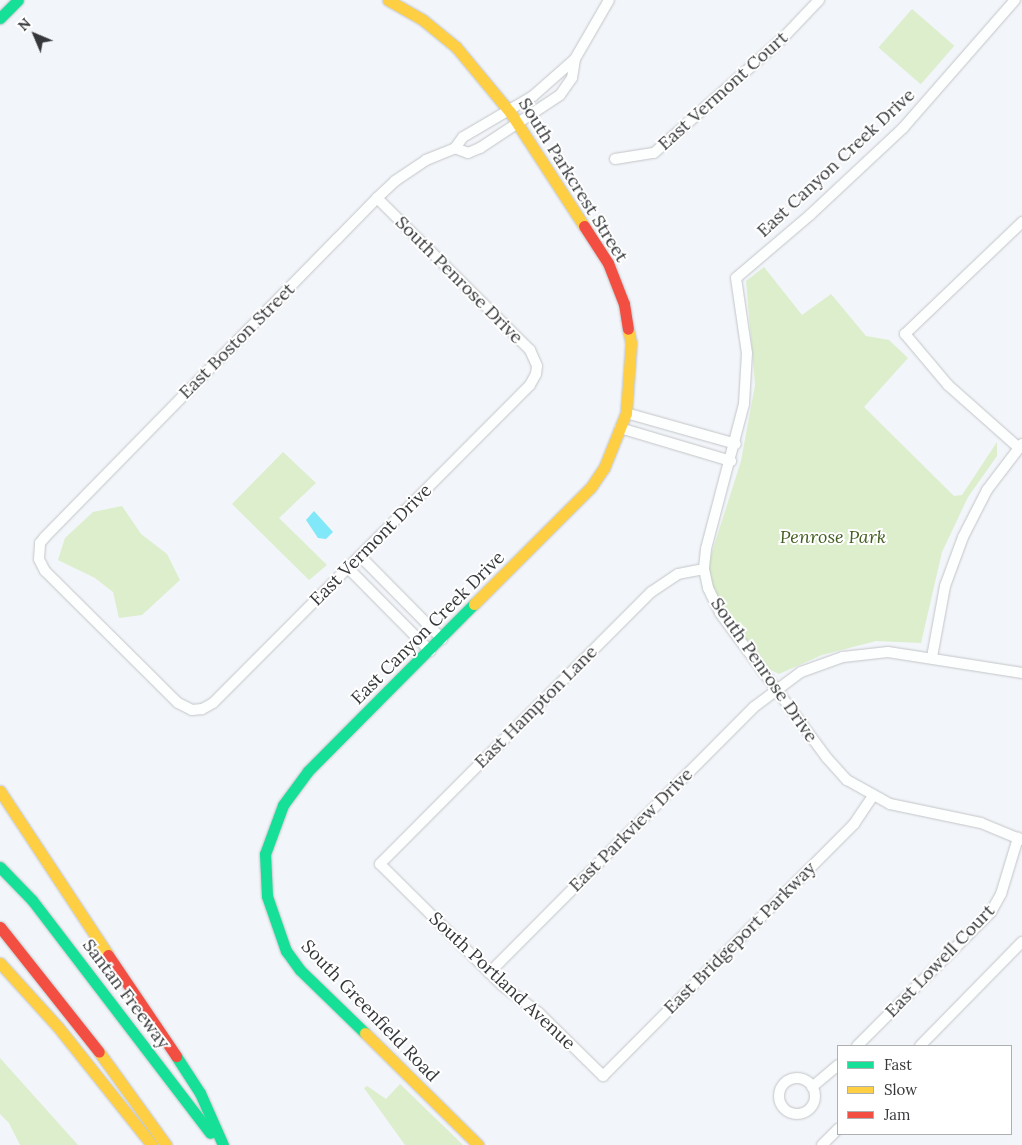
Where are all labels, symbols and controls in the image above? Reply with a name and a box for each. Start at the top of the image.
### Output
north arrow [10,10,60,60]
text: N [14,14,35,35]
street label: East Vermont Court [654,27,792,155]
street label: East Canyon Creek Drive [753,84,919,242]
street label: South Parkcrest Street [514,94,632,266]
street label: South Penrose Drive [391,212,527,348]
street label: East Boston Street [175,279,299,403]
street label: East Vermont Drive [306,480,436,610]
park label: Penrose Park [780,526,886,548]
street label: East Canyon Creek Drive [347,547,509,709]
street label: South Penrose Drive [706,594,822,746]
street label: East Hampton Lane [470,641,602,773]
street label: East Parkview Drive [565,764,697,896]
street label: East Bridgeport Parkway [660,858,820,1018]
street label: East Lowell Court [881,900,999,1022]
street label: South Portland Avenue [424,908,580,1054]
street label: Santan Freeway [78,935,174,1053]
street label: South Greenfield Road [297,936,443,1086]
legend [837,1045,1012,1135]
text: Fast [884,1055,912,1074]
text: Slow [884,1080,917,1099]
text: Jam [884,1105,911,1124]

